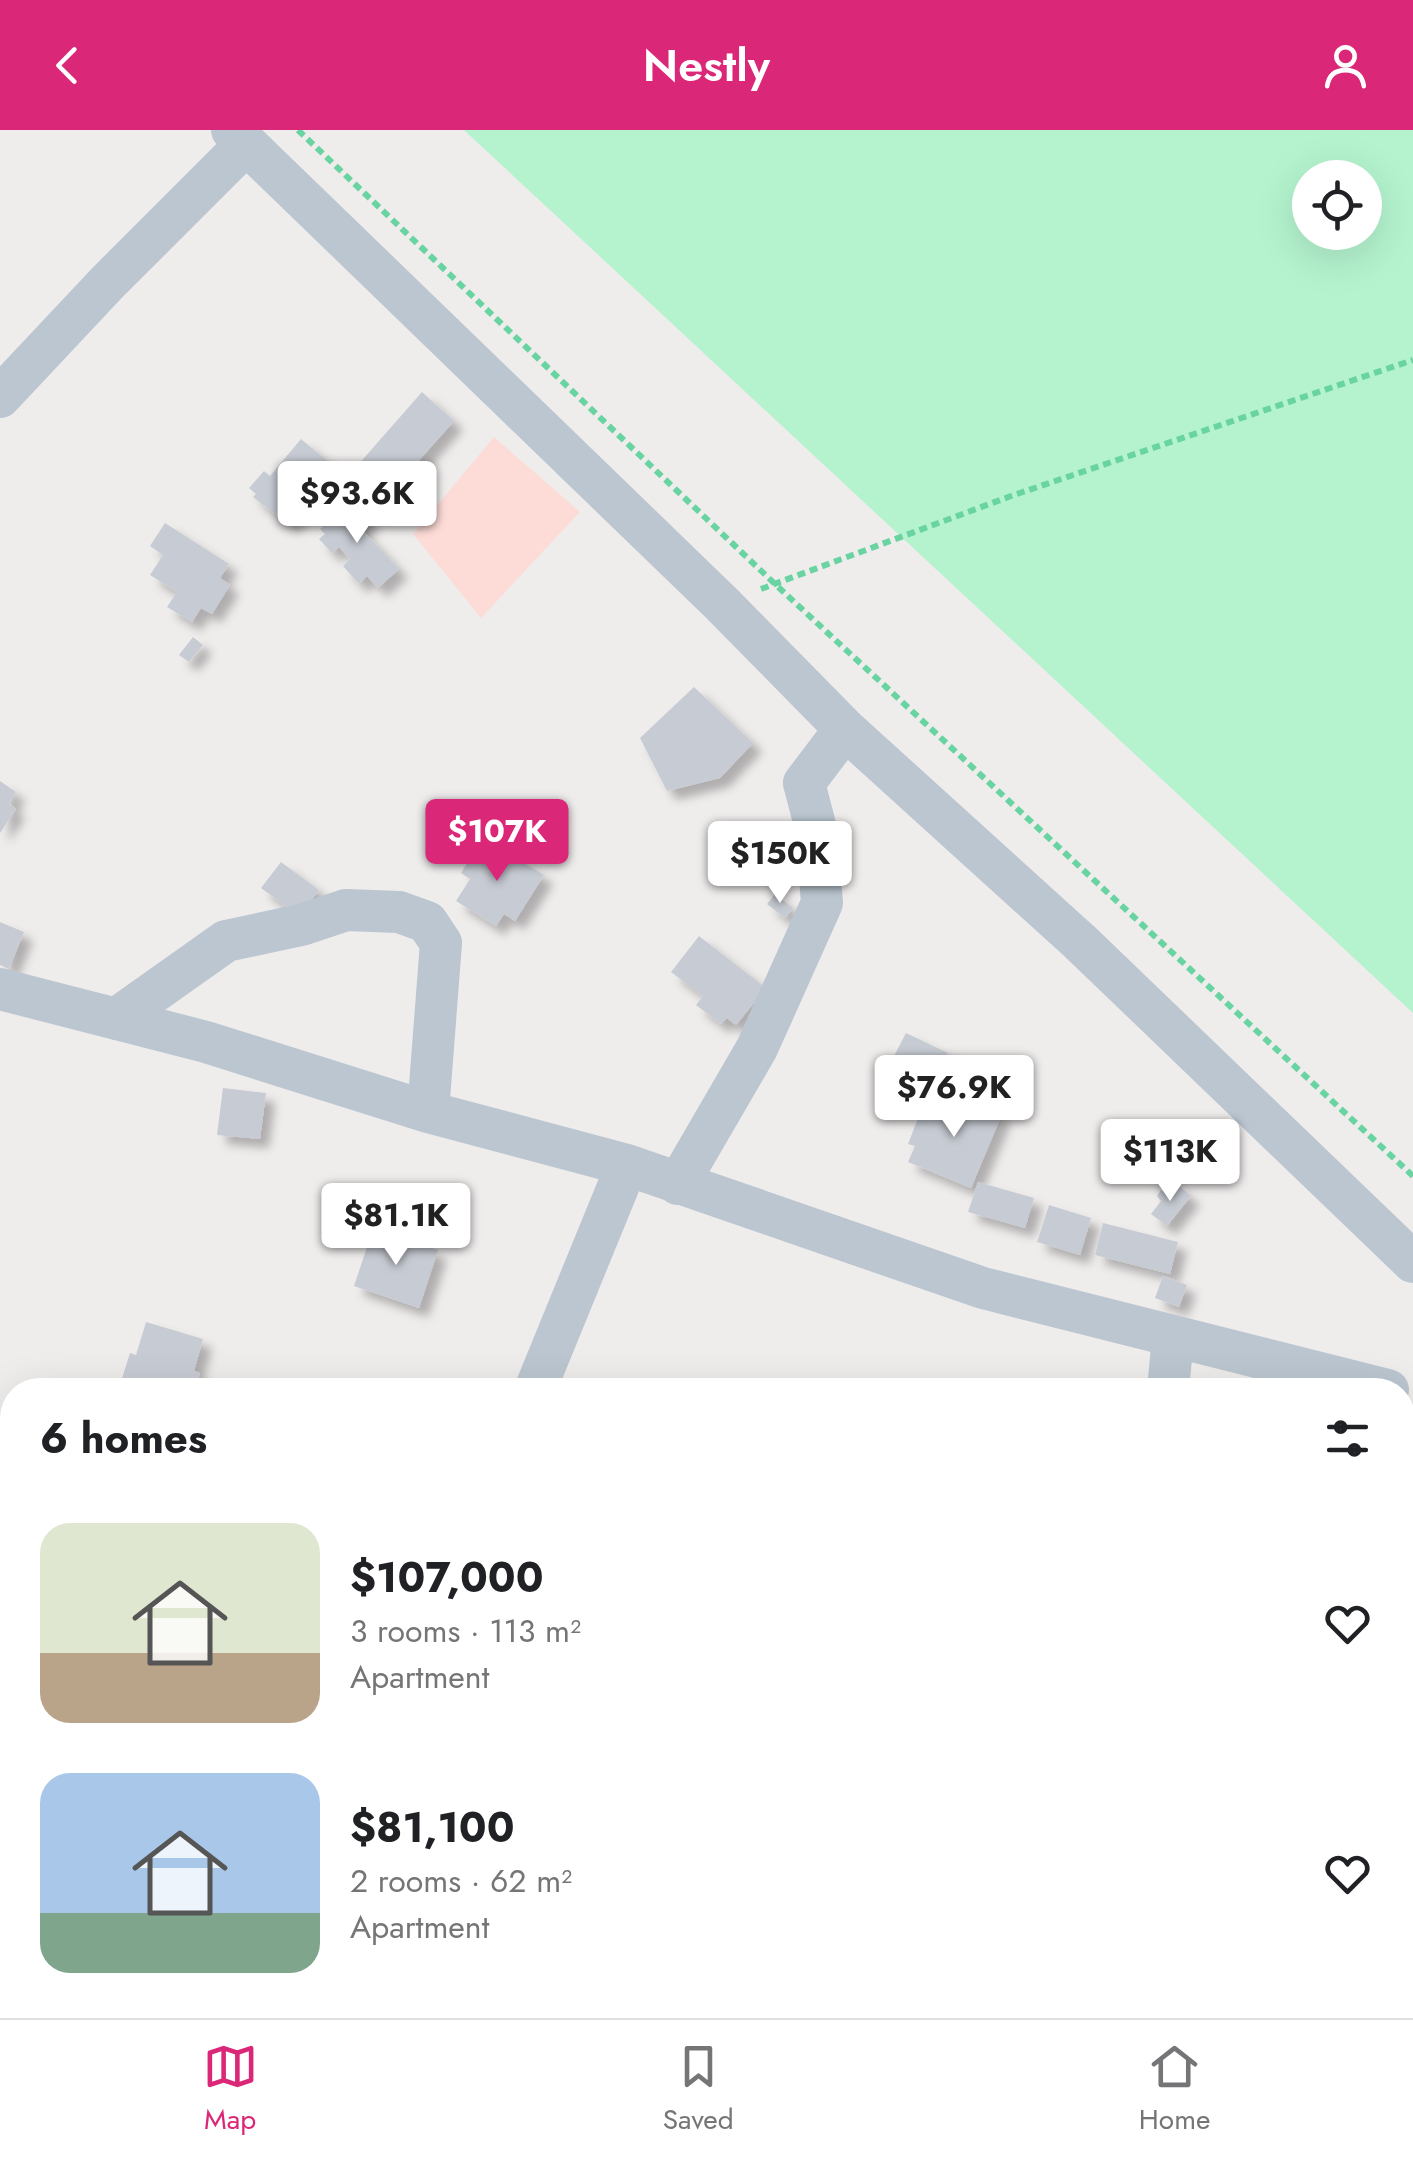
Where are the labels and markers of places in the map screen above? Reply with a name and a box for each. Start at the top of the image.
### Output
pin: $93.6K [276,461,438,546]
pin: $107K [427,799,567,884]
pin: $150K [710,821,850,906]
pin: $76.9K [873,1055,1035,1140]
pin: $113K [1100,1119,1240,1204]
pin: $81.1K [315,1183,477,1268]

